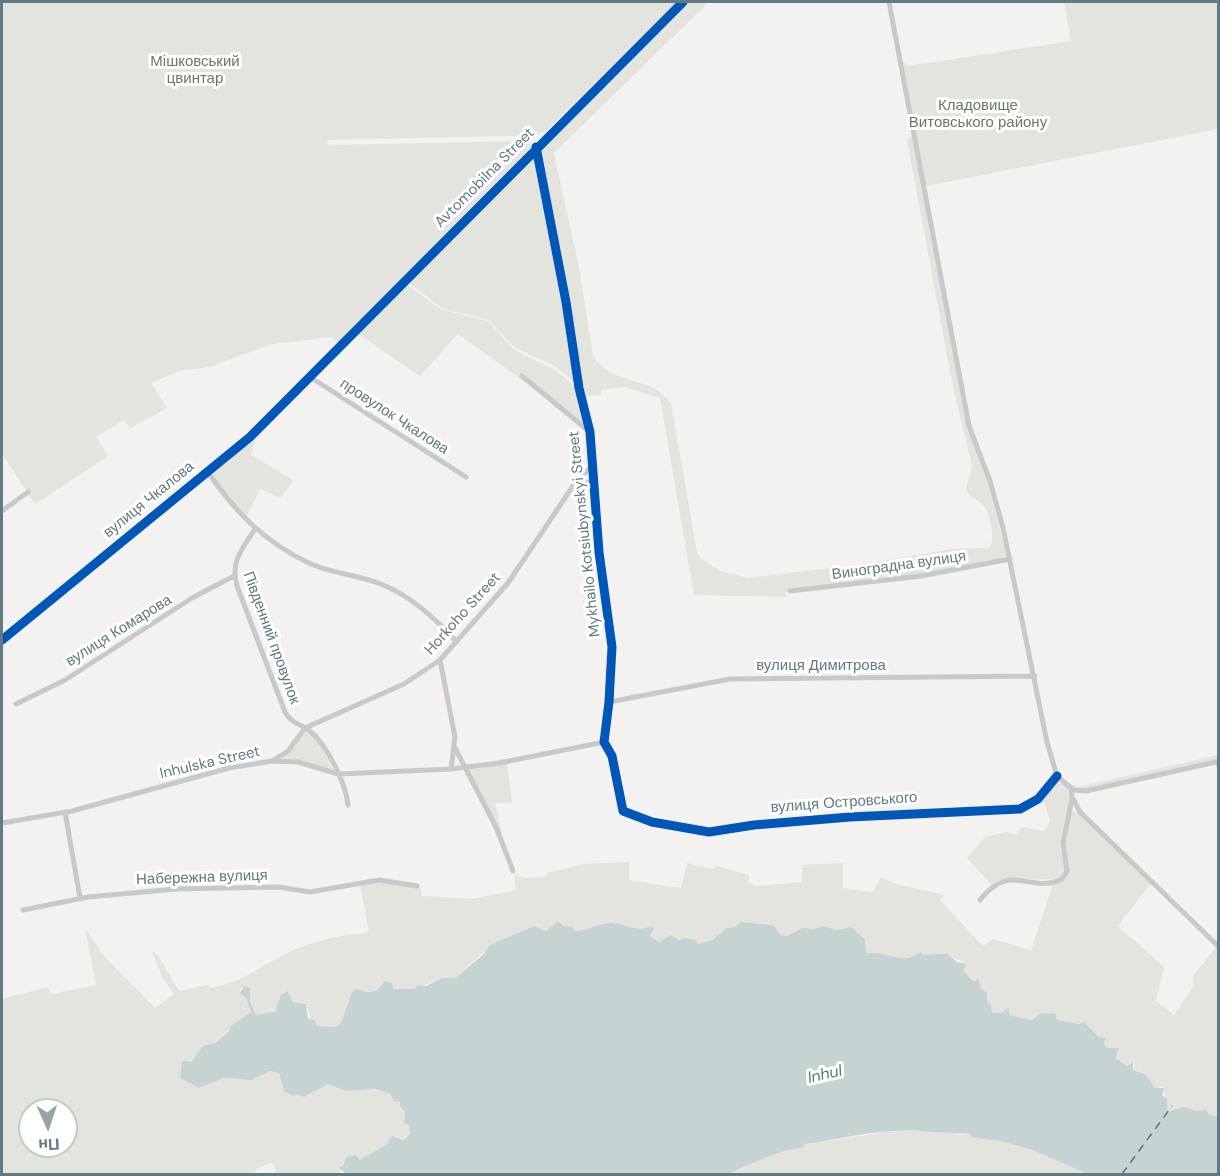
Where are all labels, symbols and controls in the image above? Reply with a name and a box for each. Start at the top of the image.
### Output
park label: Мішковський цвинтар [150,53,240,88]
park label: Кладовище Витовського району [909,97,1047,132]
street label: Avtomobilna Street [431,124,539,232]
street label: провулок Чкалова [336,375,452,459]
street label: Mykhailo Kotsiubynskyi Street [565,430,605,638]
street label: вулиця Чкалова [100,458,198,542]
street label: Виноградна вулиця [831,548,967,584]
street label: Південний провулок [239,569,303,707]
street label: Horkoho Street [421,569,505,659]
street label: вулиця Комарова [63,591,175,671]
street label: вулиця Димитрова [756,657,886,675]
street label: Inhulska Street [158,743,262,783]
street label: вулиця Островського [770,789,918,817]
street label: Набережна вулиця [136,867,268,889]
water label: Inhul [806,1062,844,1088]
north arrow [18,1098,78,1158]
text: Пн [38,1133,60,1156]

